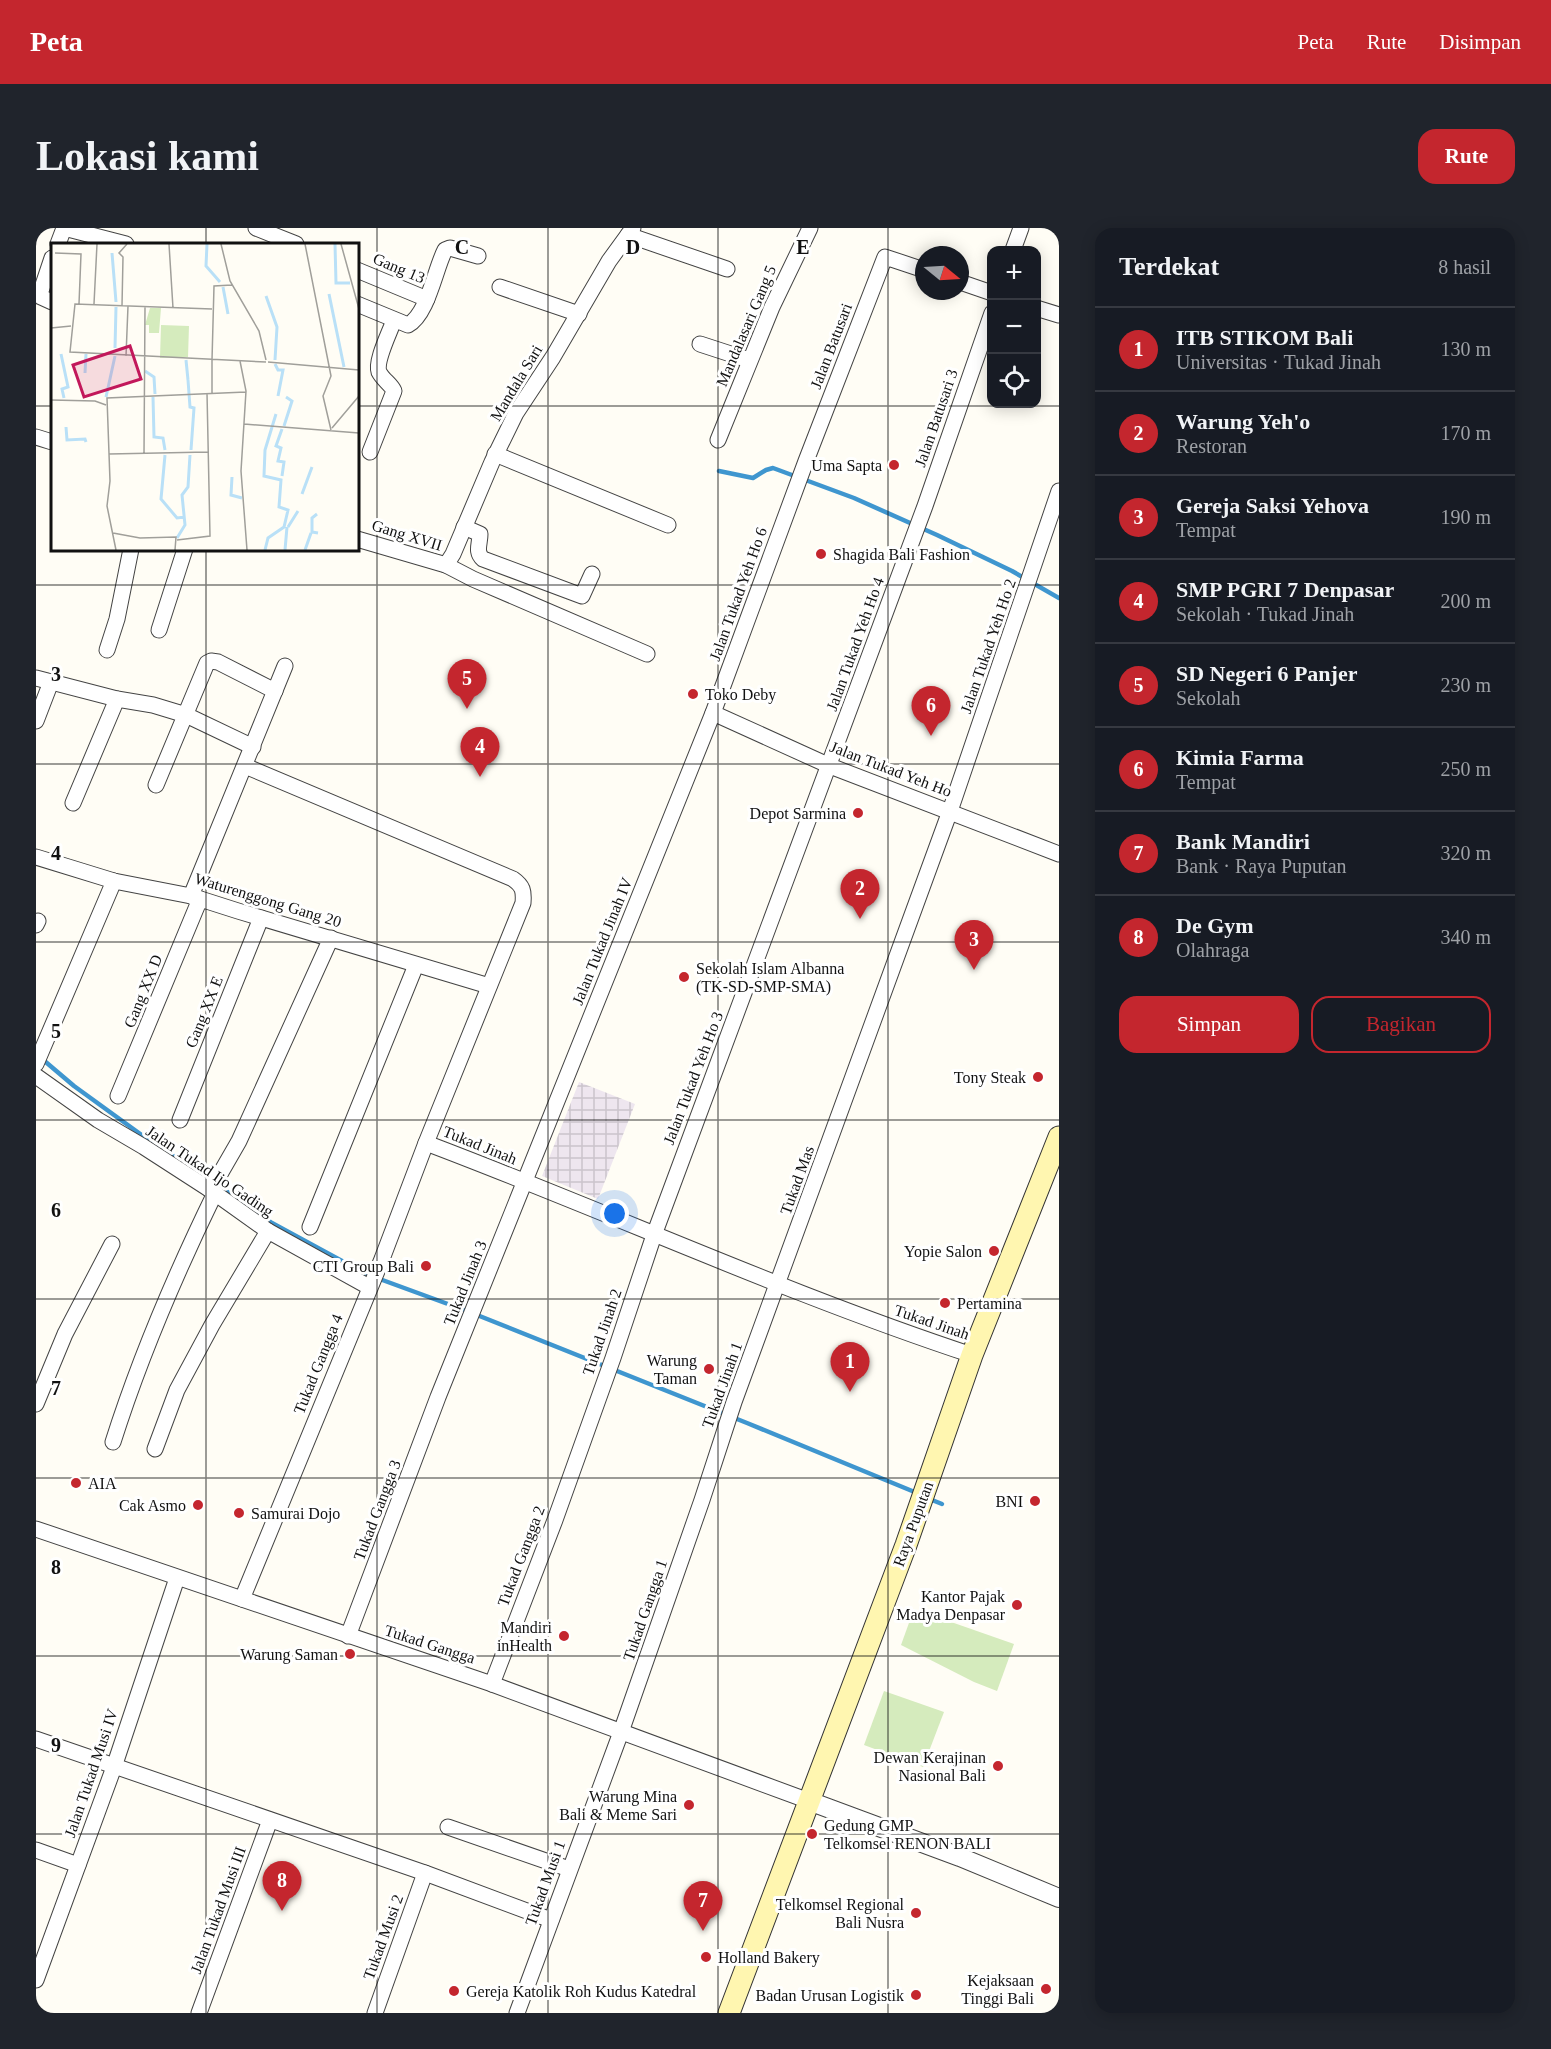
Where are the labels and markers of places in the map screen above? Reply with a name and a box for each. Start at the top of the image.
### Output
place label: Uma Sapta [811,457,882,475]
marker: Uma Sapta [887,458,901,472]
place label: Shagida Bali Fashion [833,546,970,564]
marker: Shagida Bali Fashion [814,547,828,561]
pin: 5 [448,660,486,709]
place label: Toko Deby [705,686,776,704]
pin: 6 [912,686,950,736]
marker: Toko Deby [686,687,700,701]
pin: 4 [460,728,500,777]
place label: Depot Sarmina [750,805,846,823]
marker: Depot Sarmina [851,806,865,820]
pin: 2 [840,870,880,919]
pin: 3 [954,920,994,970]
place label: Sekolah Islam Albanna (TK-SD-SMP-SMA) [696,960,844,996]
marker: Sekolah Islam Albanna (TK-SD-SMP-SMA) [677,970,691,984]
place label: Tony Steak [954,1069,1026,1087]
marker: Tony Steak [1031,1070,1045,1084]
place label: Yopie Salon [904,1243,982,1261]
marker: Yopie Salon [987,1244,1001,1258]
place label: CTI Group Bali [313,1258,415,1276]
marker: CTI Group Bali [419,1259,433,1273]
place label: Pertamina [957,1295,1022,1312]
marker: Pertamina [938,1296,952,1310]
pin: 1 [830,1342,870,1392]
place label: Warung Taman [647,1352,697,1387]
marker: Warung Taman [702,1362,716,1376]
place label: AIA [88,1475,117,1492]
marker: AIA [69,1476,83,1490]
place label: BNI [995,1493,1023,1510]
marker: BNI [1028,1494,1042,1508]
place label: Cak Asmo [119,1497,186,1514]
marker: Cak Asmo [191,1498,205,1512]
place label: Samurai Dojo [251,1505,340,1523]
marker: Samurai Dojo [232,1506,246,1520]
place label: Kantor Pajak Madya Denpasar [896,1588,1006,1624]
marker: Kantor Pajak Madya Denpasar [1010,1598,1024,1612]
place label: Mandiri inHealth [497,1619,553,1654]
marker: Mandiri inHealth [557,1629,571,1643]
place label: Warung Saman [240,1646,338,1664]
marker: Warung Saman [343,1647,357,1661]
place label: Dewan Kerajinan Nasional Bali [874,1749,987,1784]
marker: Dewan Kerajinan Nasional Bali [991,1759,1005,1773]
place label: Warung Mina Bali & Meme Sari [559,1788,678,1823]
marker: Warung Mina Bali & Meme Sari [682,1798,696,1812]
place label: Gedung GMP Telkomsel RENON BALI [824,1817,991,1852]
marker: Gedung GMP Telkomsel RENON BALI [805,1827,819,1841]
pin: 8 [262,1862,302,1911]
pin: 7 [684,1882,722,1931]
place label: Telkomsel Regional Bali Nusra [776,1896,905,1931]
marker: Telkomsel Regional Bali Nusra [909,1906,923,1920]
place label: Holland Bakery [718,1949,820,1967]
marker: Holland Bakery [699,1950,713,1964]
place label: Kejaksaan Tinggi Bali [961,1972,1035,2008]
marker: Kejaksaan Tinggi Bali [1039,1982,1053,1996]
place label: Gereja Katolik Roh Kudus Katedral [466,1983,697,2001]
marker: Gereja Katolik Roh Kudus Katedral [447,1984,461,1998]
place label: Badan Urusan Logistik [756,1987,904,2005]
marker: Badan Urusan Logistik [909,1988,923,2002]

